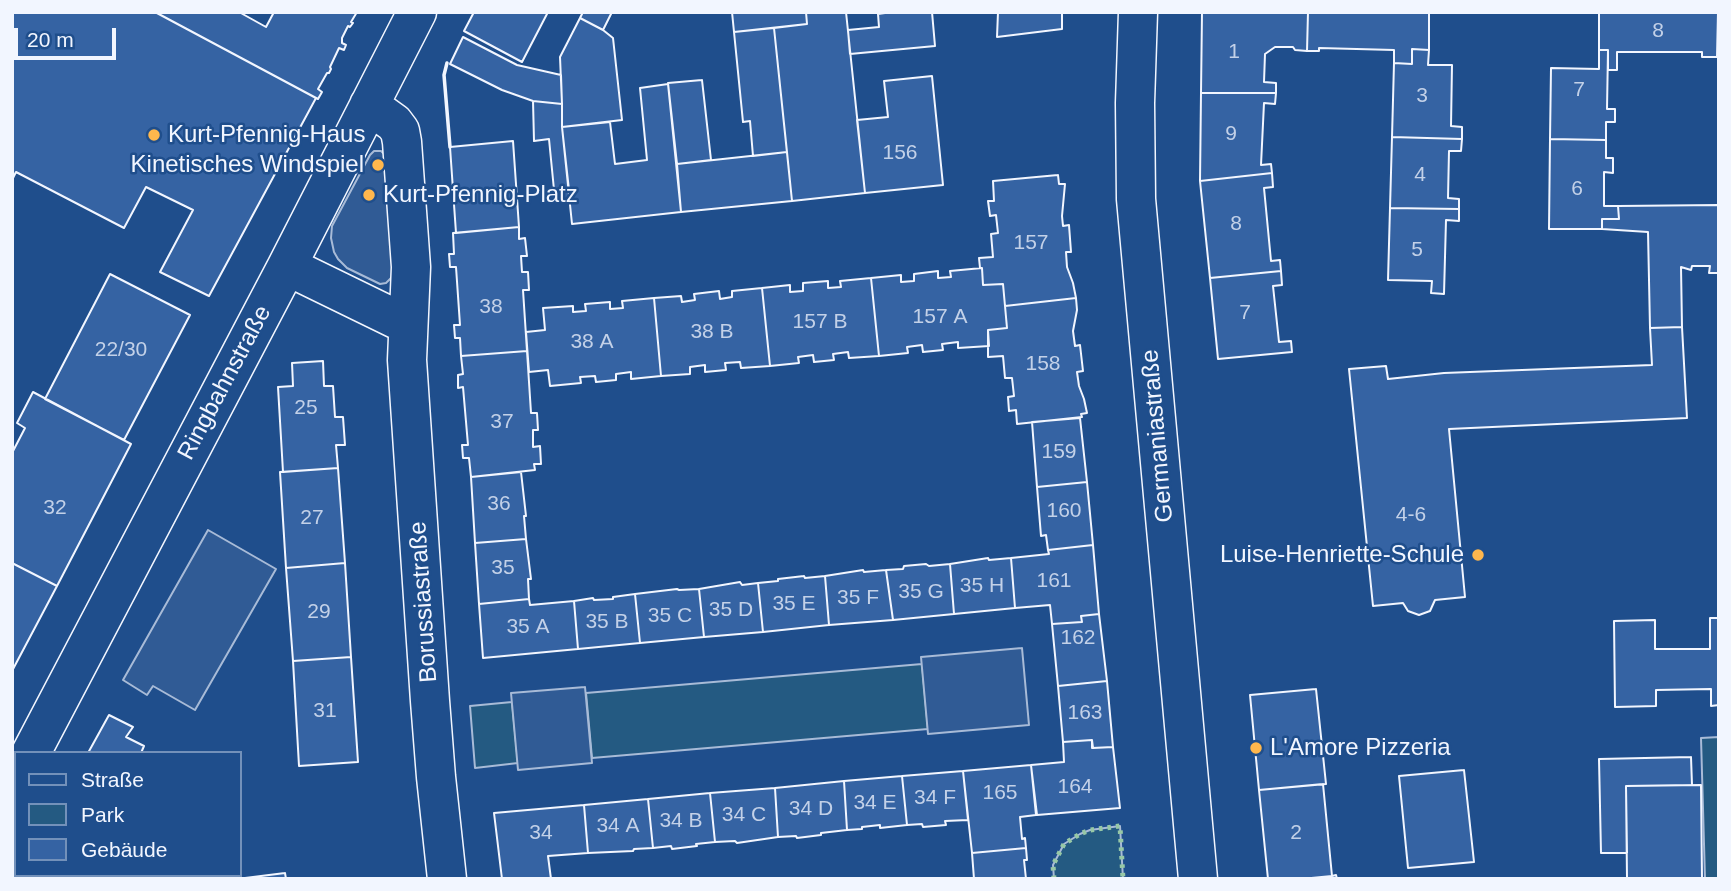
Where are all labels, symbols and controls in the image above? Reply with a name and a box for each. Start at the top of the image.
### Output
scale bar [18,14,119,58]
house number: 8 [1652,18,1664,44]
text: 20 m [27,28,74,51]
house number: 1 [1228,39,1240,65]
house number: 7 [1573,77,1585,103]
house number: 3 [1416,83,1428,109]
place label: Kurt-Pfennig-Haus [168,121,365,149]
house number: 9 [1225,121,1237,147]
marker: Kurt-Pfennig-Haus [146,127,162,143]
house number: 156 [882,140,918,166]
place label: Kinetisches Windspiel [131,151,364,179]
marker: Kinetisches Windspiel [370,157,386,173]
house number: 4 [1414,162,1426,188]
house number: 6 [1571,176,1583,202]
place label: Kurt-Pfennig-Platz [383,181,578,209]
marker: Kurt-Pfennig-Platz [361,187,377,203]
house number: 8 [1230,211,1242,237]
house number: 157 [1013,230,1049,256]
house number: 5 [1411,237,1423,263]
house number: 38 [479,294,503,320]
house number: 7 [1239,300,1251,326]
street label: Ringbahnstraße [172,301,278,465]
house number: 157 A [913,304,967,330]
house number: 157 B [793,309,847,335]
house number: 38 B [690,319,734,345]
house number: 38 A [570,329,614,355]
house number: 22/30 [95,337,147,363]
street label: Germaniastraße [1136,348,1180,524]
house number: 158 [1025,351,1061,377]
house number: 25 [294,395,318,421]
house number: 37 [490,409,514,435]
house number: 159 [1041,439,1077,465]
house number: 36 [487,491,511,517]
house number: 32 [43,495,67,521]
house number: 160 [1046,498,1082,524]
house number: 4-6 [1396,502,1426,528]
house number: 27 [300,505,324,531]
street label: Borussiastraße [404,520,444,684]
place label: Luise-Henriette-Schule [1220,541,1464,569]
marker: Luise-Henriette-Schule [1470,547,1486,563]
house number: 35 [491,555,515,581]
house number: 161 [1036,568,1072,594]
house number: 35 H [960,573,1004,599]
house number: 35 G [898,579,944,605]
house number: 35 F [837,585,879,611]
house number: 35 E [772,591,816,617]
house number: 35 D [709,597,753,623]
house number: 29 [307,599,331,625]
house number: 35 C [648,603,692,629]
house number: 35 B [585,609,629,635]
house number: 35 A [506,614,550,640]
house number: 162 [1060,625,1096,651]
house number: 31 [313,698,337,724]
house number: 163 [1067,700,1103,726]
place label: L'Amore Pizzeria [1270,734,1451,762]
marker: L'Amore Pizzeria [1248,740,1264,756]
legend [14,751,242,877]
text: Straße [81,768,144,791]
house number: 164 [1057,774,1093,800]
house number: 165 [982,780,1018,806]
house number: 34 F [914,785,956,811]
house number: 34 E [853,790,897,816]
house number: 34 D [789,796,833,822]
house number: 34 C [722,802,766,828]
text: Park [81,803,124,826]
house number: 34 B [659,808,703,834]
house number: 34 A [596,813,640,839]
house number: 34 [529,820,553,846]
house number: 2 [1290,820,1302,846]
text: Gebäude [81,838,167,861]

